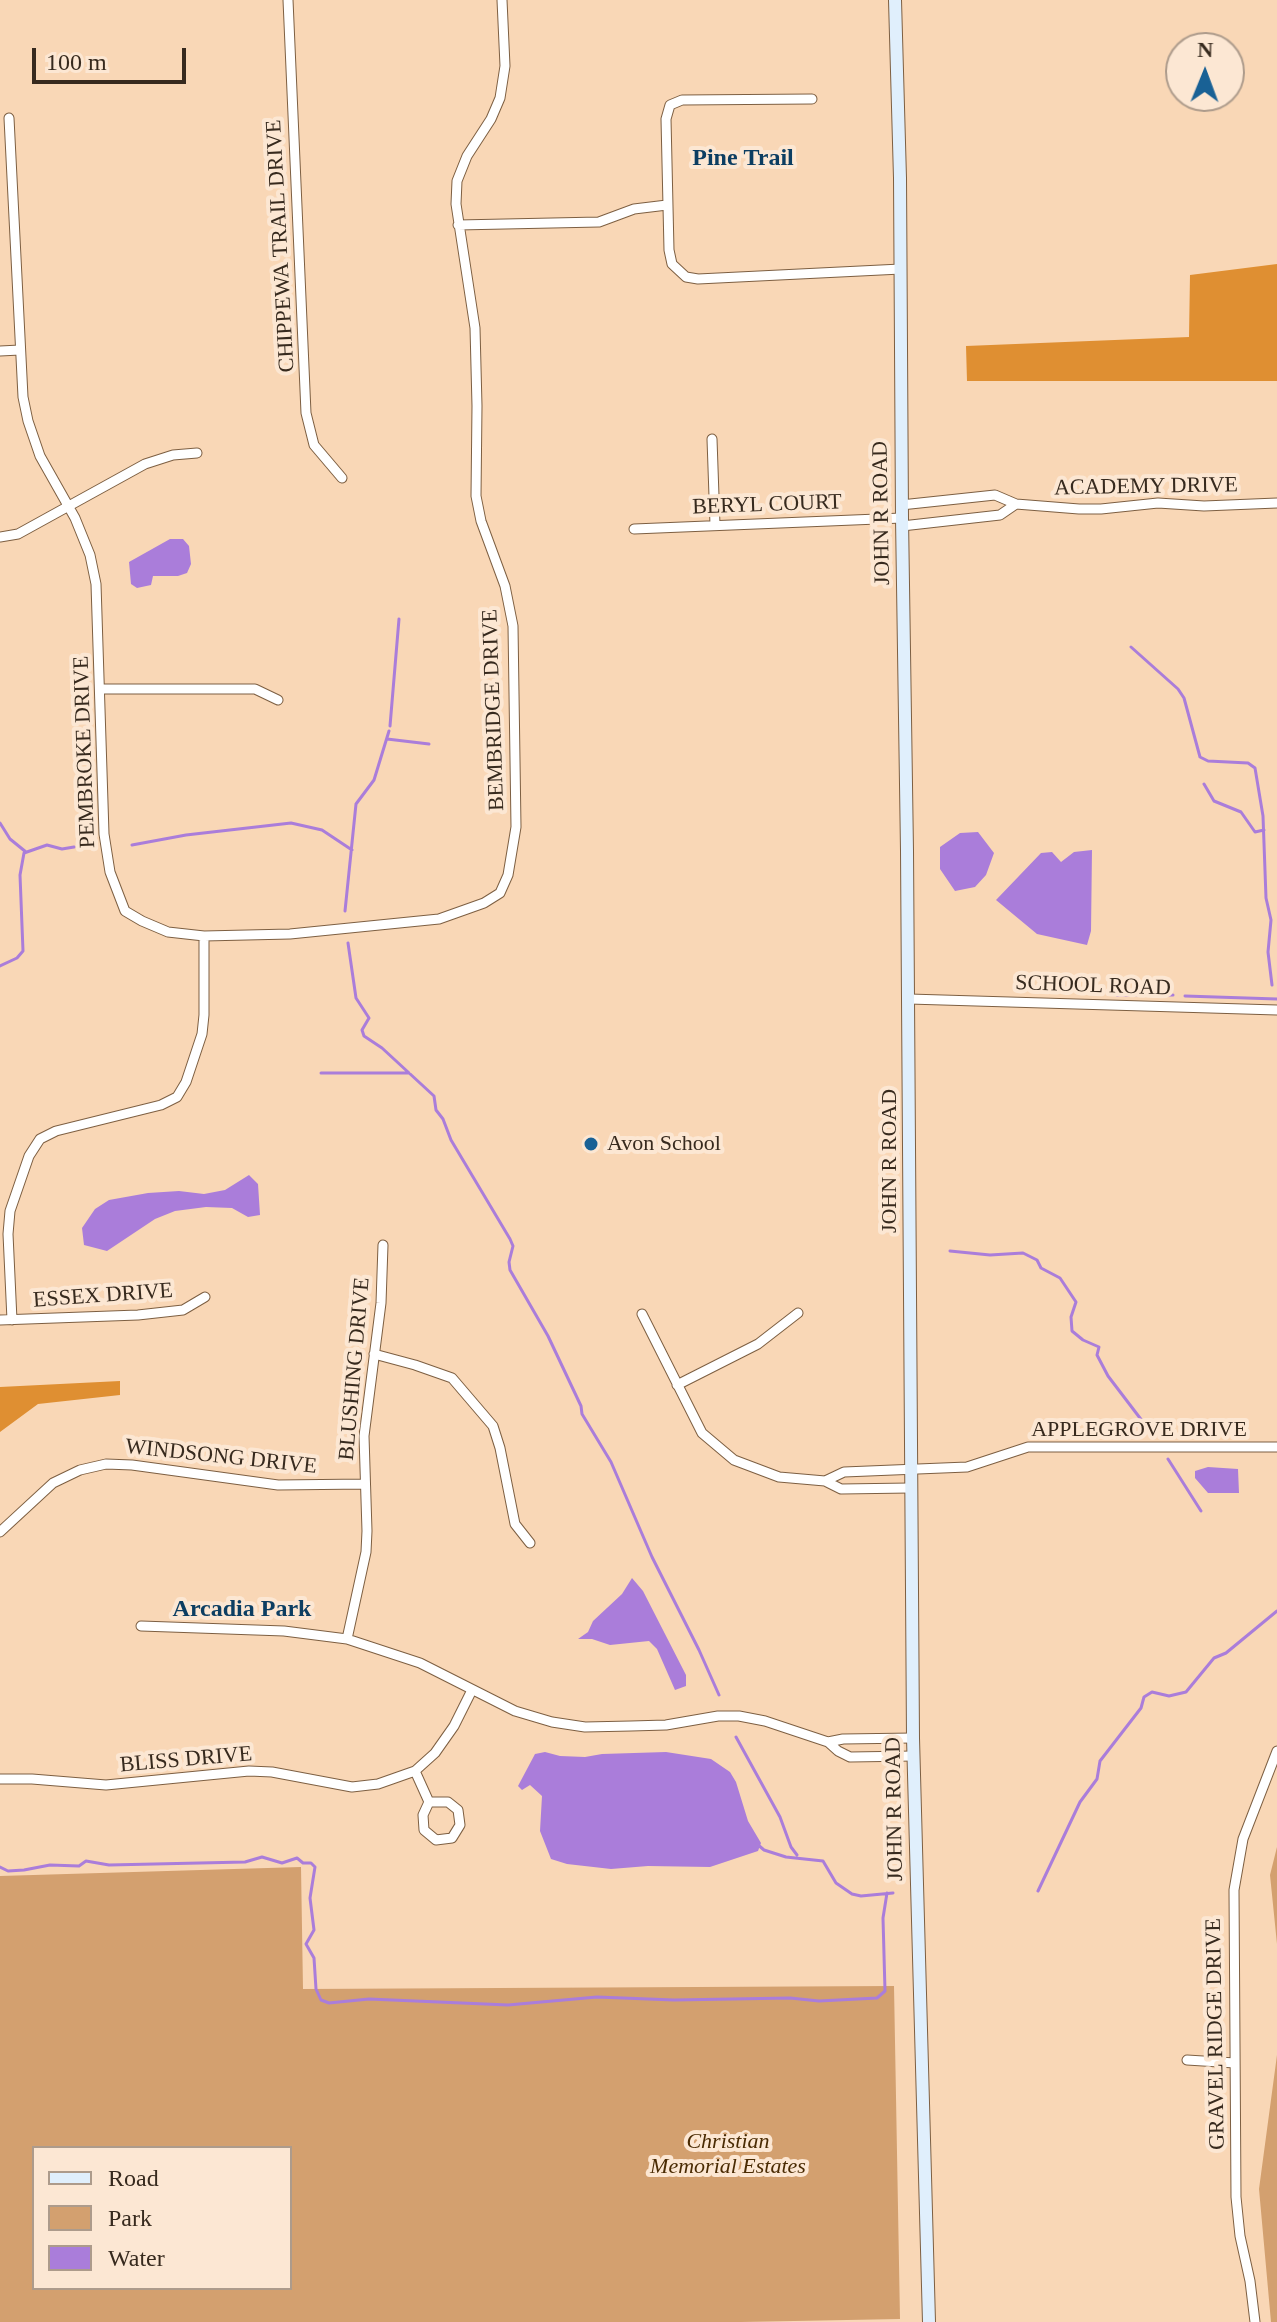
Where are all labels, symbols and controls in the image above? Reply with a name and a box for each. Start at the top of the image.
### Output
scale bar [36,32,190,82]
north arrow [1165,32,1245,112]
text: N [1197,37,1214,62]
text: 100 m [46,49,107,75]
street label: CHIPPEWA TRAIL DRIVE [261,119,301,373]
district label: Pine Trail [692,145,794,173]
street label: JOHN R ROAD [868,441,896,585]
street label: ACADEMY DRIVE [1054,472,1238,502]
street label: BERYL COURT [692,489,842,521]
street label: BEMBRIDGE DRIVE [477,608,511,812]
street label: PEMBROKE DRIVE [68,655,102,849]
street label: SCHOOL ROAD [1015,970,1171,1002]
street label: JOHN R ROAD [877,1089,903,1233]
place label: Avon School [607,1131,721,1157]
marker: Avon School [582,1135,600,1153]
street label: BLUSHING DRIVE [334,1276,376,1462]
street label: ESSEX DRIVE [32,1278,174,1314]
street label: APPLEGROVE DRIVE [1031,1417,1247,1443]
street label: WINDSONG DRIVE [124,1434,318,1480]
district label: Arcadia Park [173,1596,311,1624]
street label: JOHN R ROAD [881,1737,909,1881]
street label: BLISS DRIVE [119,1741,253,1779]
street label: GRAVEL RIDGE DRIVE [1201,1918,1231,2150]
park label: Christian Memorial Estates [650,2129,806,2180]
legend [32,2146,292,2290]
text: Road [108,2165,159,2191]
text: Park [108,2205,152,2231]
text: Water [108,2245,165,2271]

